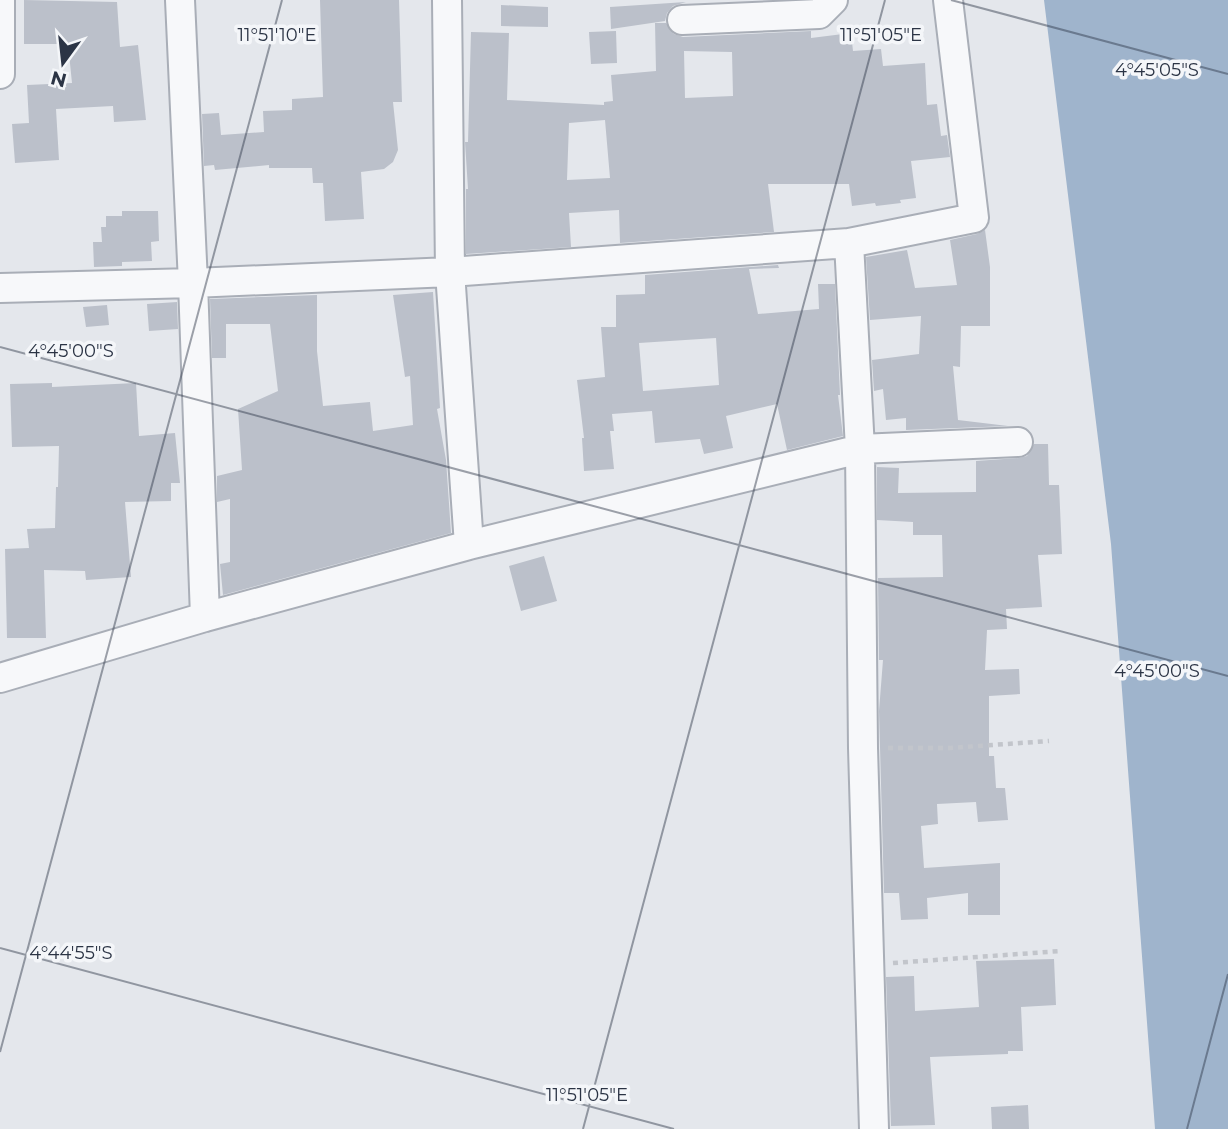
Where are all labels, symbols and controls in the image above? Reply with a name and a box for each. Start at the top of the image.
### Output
text: 11°51'10"E [237,24,317,46]
text: 11°51'05"E [840,24,922,46]
north arrow [28,28,98,98]
text: 4°45'05"S [1115,59,1199,81]
text: N [48,66,69,92]
text: 4°45'00"S [28,340,114,362]
text: 4°45'00"S [1114,660,1200,682]
text: 4°44'55"S [29,942,113,964]
text: 11°51'05"E [546,1084,628,1106]

